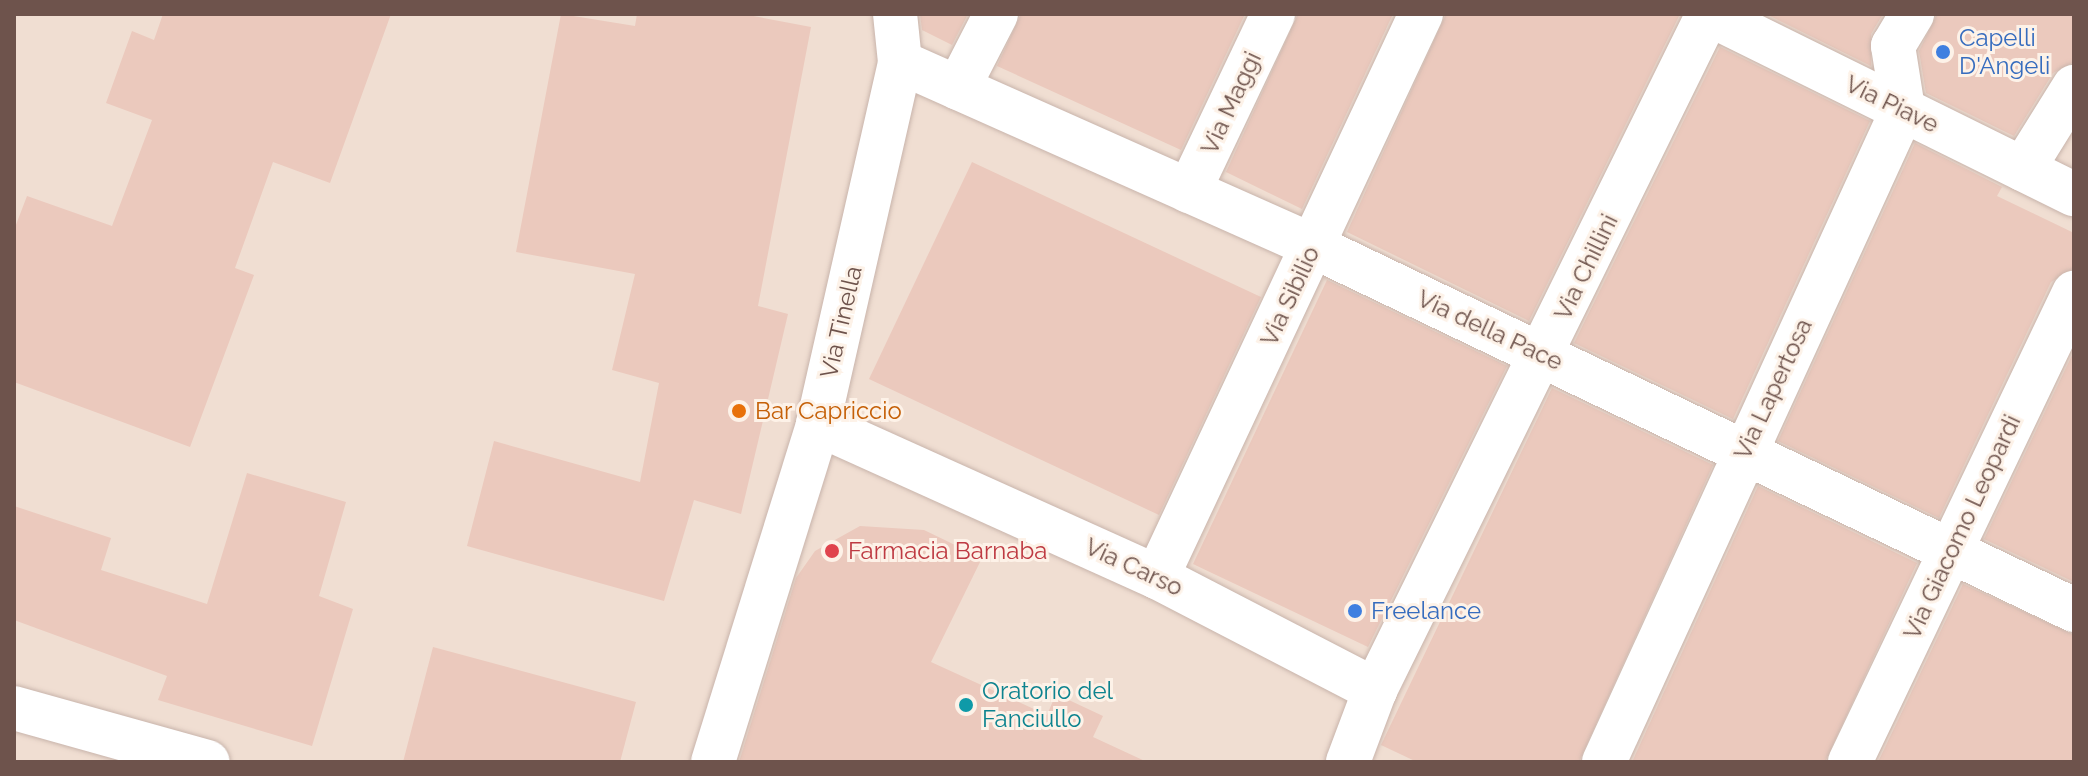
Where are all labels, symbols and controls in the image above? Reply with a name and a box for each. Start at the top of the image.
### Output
place label: Capelli D'Angeli [1959,24,2050,80]
marker: Capelli D'Angeli [1934,43,1952,61]
street label: Via Maggi [1195,47,1267,159]
street label: Via Piave [1841,69,1943,139]
street label: Via Chillini [1548,209,1624,325]
street label: Via Sibilio [1254,242,1326,350]
street label: Via Tinella [814,263,868,381]
street label: Via della Pace [1413,284,1567,376]
street label: Via Lapertosa [1728,314,1818,464]
place label: Bar Capriccio [755,397,902,425]
marker: Bar Capriccio [730,402,748,420]
street label: Via Giacomo Leopardi [1897,410,2027,644]
street label: Via Carso [1081,532,1187,602]
place label: Farmacia Barnaba [848,537,1047,565]
marker: Farmacia Barnaba [823,542,841,560]
place label: Freelance [1371,597,1481,625]
marker: Freelance [1346,602,1364,620]
place label: Oratorio del Fanciullo [982,677,1113,733]
marker: Oratorio del Fanciullo [957,696,975,714]

